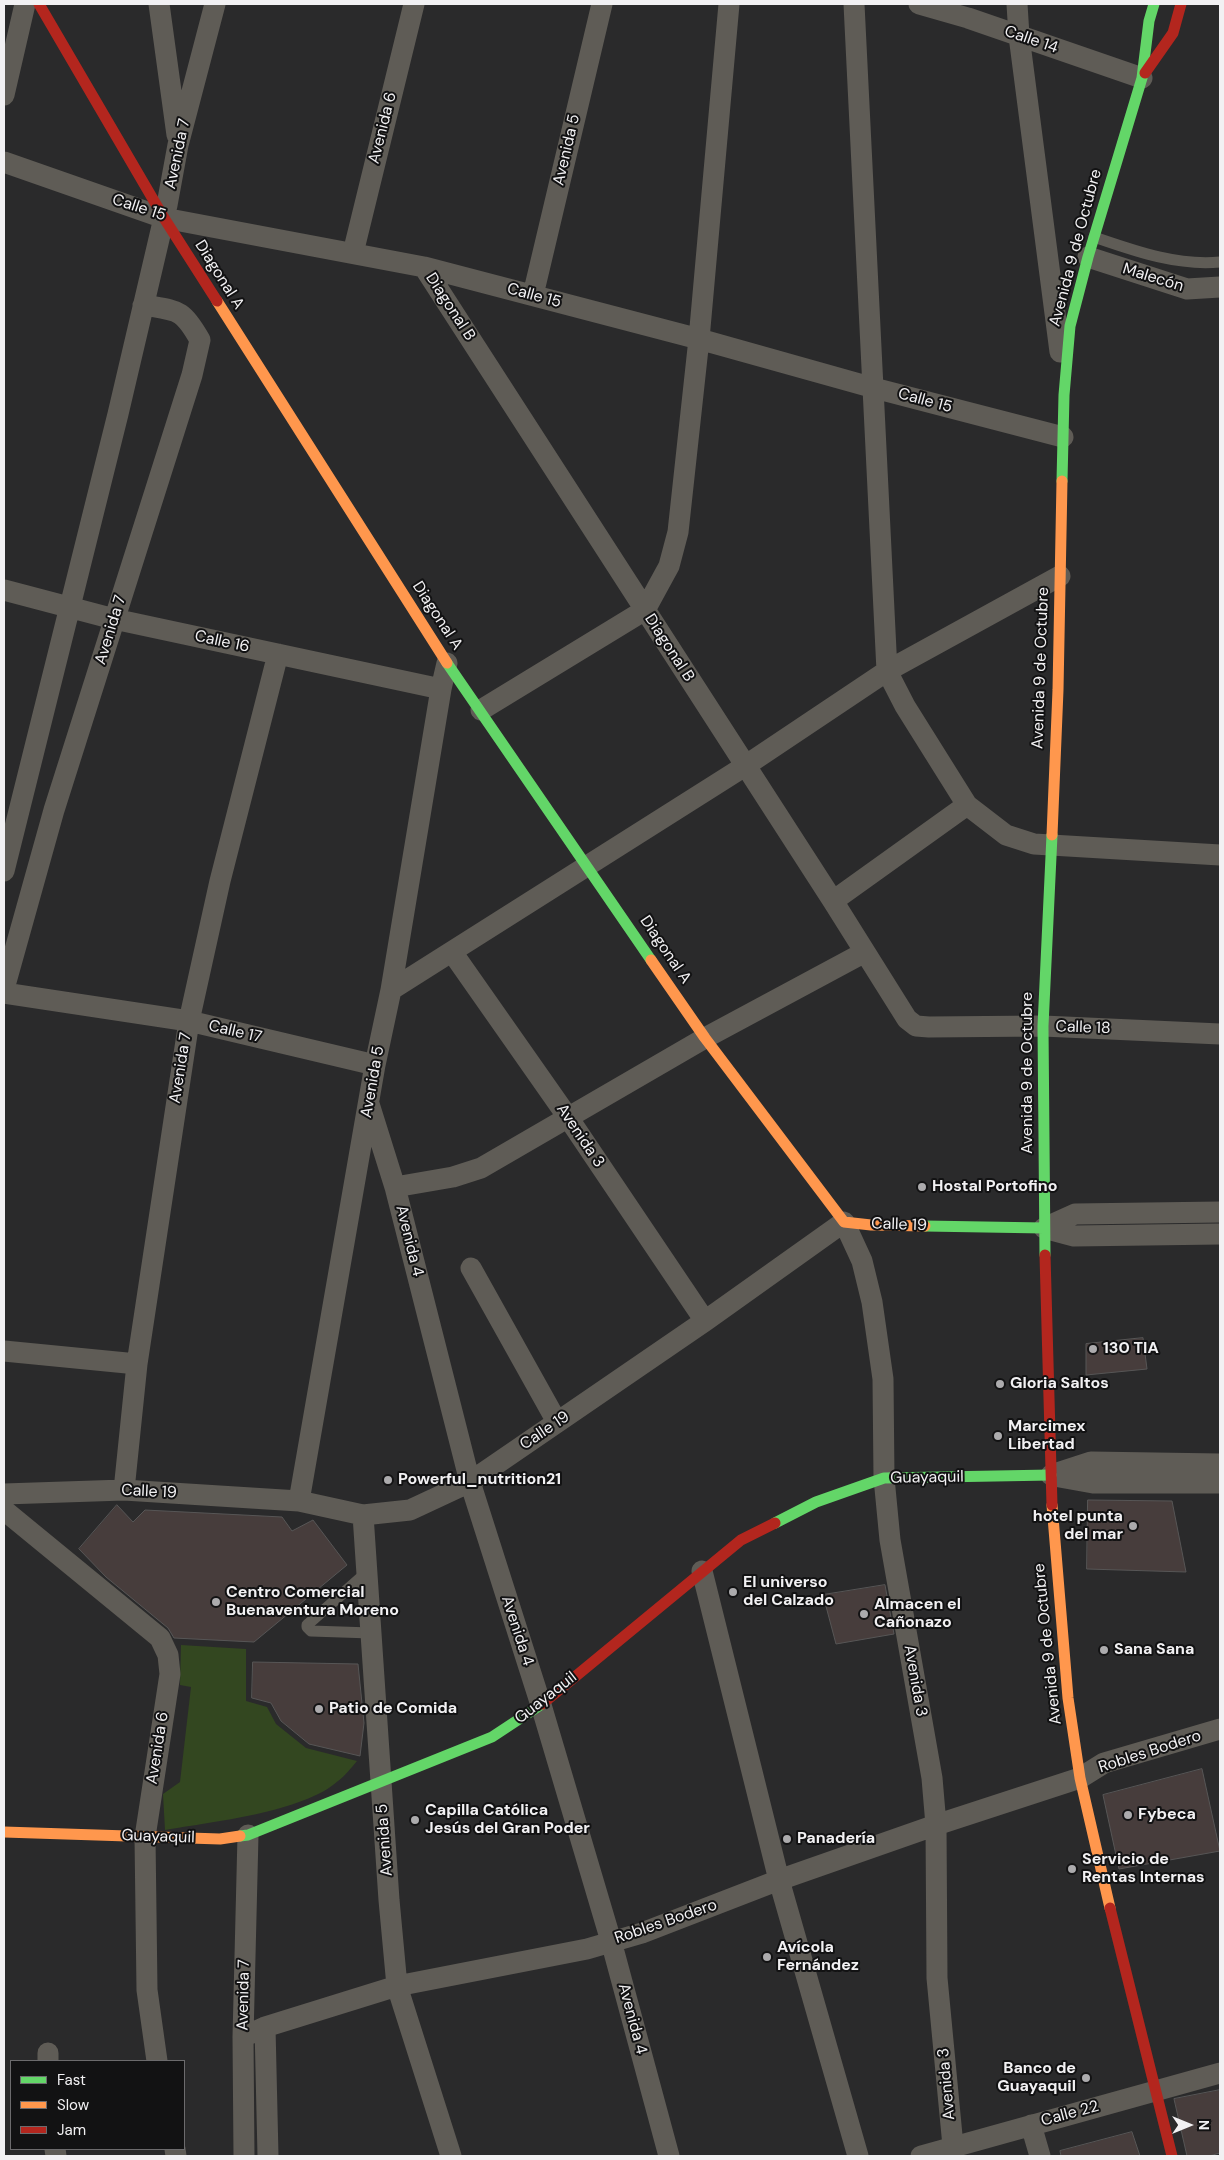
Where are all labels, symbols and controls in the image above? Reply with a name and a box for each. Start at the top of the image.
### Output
street label: Calle 14 [1002,22,1060,58]
street label: Avenida 6 [365,90,401,166]
street label: Avenida 5 [549,112,585,188]
street label: Avenida 7 [161,117,195,191]
street label: Avenida 9 de Octubre [1046,167,1106,329]
street label: Calle 15 [110,190,168,226]
street label: Diagonal A [190,237,248,313]
street label: Malecón [1120,260,1186,296]
street label: Diagonal B [421,269,479,345]
street label: Calle 15 [505,280,563,312]
street label: Calle 15 [896,385,954,417]
street label: Diagonal A [408,578,466,654]
street label: Avenida 9 de Octubre [1029,587,1053,749]
street label: Avenida 7 [91,593,131,667]
street label: Diagonal B [640,610,698,686]
street label: Calle 16 [193,627,251,657]
street label: Diagonal A [635,912,695,988]
street label: Avenida 9 de Octubre [1018,992,1038,1154]
street label: Calle 17 [206,1017,264,1047]
street label: Calle 18 [1055,1017,1111,1039]
street label: Avenida 7 [166,1031,196,1105]
street label: Avenida 5 [357,1045,389,1119]
street label: Avenida 3 [552,1101,608,1171]
place label: Hostal Portofino [932,1177,1057,1197]
marker: Hostal Portofino [916,1181,928,1193]
street label: Avenida 4 [391,1203,427,1279]
street label: Calle 19 [871,1214,927,1236]
place label: 130 TIA [1103,1339,1159,1359]
marker: 130 TIA [1087,1343,1099,1355]
place label: Gloria Saltos [1010,1374,1109,1394]
marker: Gloria Saltos [994,1378,1006,1390]
street label: Calle 19 [517,1407,573,1455]
place label: Marcimex Libertad [1008,1417,1085,1455]
marker: Marcimex Libertad [992,1430,1004,1442]
street label: Guayaquil [890,1468,964,1488]
place label: Powerful_nutrition21 [398,1470,561,1490]
marker: Powerful_nutrition21 [382,1474,394,1486]
street label: Calle 19 [121,1481,177,1503]
place label: hotel punta del mar [1033,1507,1123,1545]
marker: hotel punta del mar [1127,1520,1139,1532]
street label: Avenida 9 de Octubre [1030,1562,1066,1726]
place label: El universo del Calzado [743,1573,834,1611]
place label: Centro Comercial Buenaventura Moreno [226,1583,399,1621]
marker: El universo del Calzado [727,1586,739,1598]
street label: Avenida 4 [497,1593,537,1669]
place label: Almacen el Cañonazo [874,1595,961,1633]
marker: Centro Comercial Buenaventura Moreno [210,1596,222,1608]
marker: Almacen el Cañonazo [858,1608,870,1620]
place label: Sana Sana [1114,1640,1194,1660]
street label: Avenida 3 [899,1644,931,1718]
marker: Sana Sana [1098,1644,1110,1656]
street label: Guayaquil [511,1668,581,1728]
place label: Patio de Comida [329,1699,457,1719]
marker: Patio de Comida [313,1703,325,1715]
street label: Avenida 6 [143,1710,173,1786]
street label: Robles Bodero [1096,1726,1204,1778]
place label: Capilla Católica Jesús del Gran Poder [425,1801,590,1839]
street label: Avenida 5 [373,1803,397,1877]
place label: Fybeca [1138,1805,1196,1825]
marker: Fybeca [1122,1809,1134,1821]
marker: Capilla Católica Jesús del Gran Poder [409,1814,421,1826]
street label: Guayaquil [121,1826,195,1848]
place label: Panadería [797,1829,875,1849]
marker: Panadería [781,1833,793,1845]
place label: Servicio de Rentas Internas [1082,1850,1205,1888]
marker: Servicio de Rentas Internas [1066,1863,1078,1875]
street label: Robles Bodero [612,1896,720,1948]
place label: Avícola Fernández [777,1938,859,1976]
marker: Avícola Fernández [761,1951,773,1963]
street label: Avenida 7 [234,1959,254,2031]
street label: Avenida 4 [613,1981,651,2057]
street label: Avenida 3 [934,2047,960,2121]
place label: Banco de Guayaquil [997,2059,1076,2097]
legend [10,2060,185,2150]
text: Fast [57,2070,86,2090]
marker: Banco de Guayaquil [1080,2072,1092,2084]
text: Slow [57,2095,89,2115]
street label: Calle 22 [1039,2097,1101,2131]
north arrow [1164,2100,1214,2150]
text: Jam [57,2120,86,2140]
text: N [1195,2120,1213,2130]

